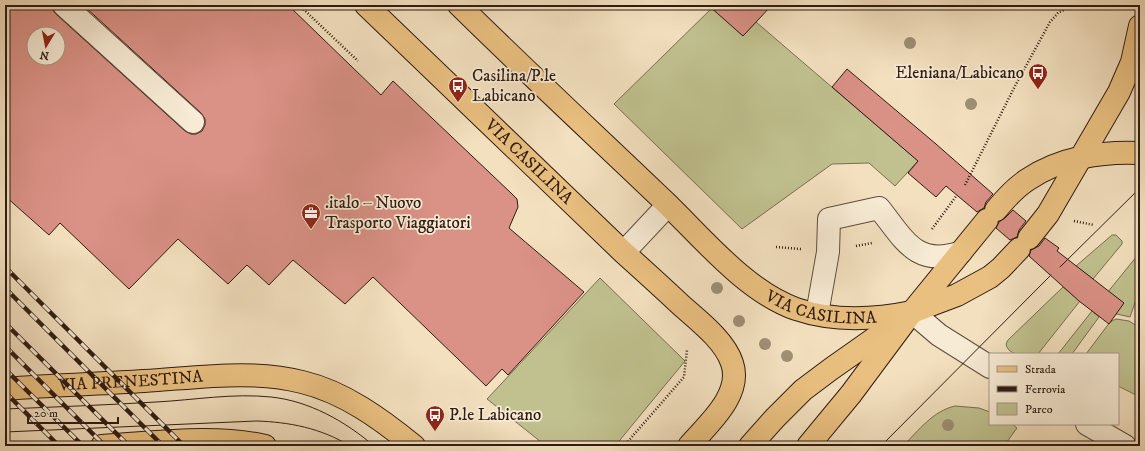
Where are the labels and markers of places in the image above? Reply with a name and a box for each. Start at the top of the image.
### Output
place label: Eleniana/Labicano [895,62,1024,84]
bus stop icon: Eleniana/Labicano [1027,62,1049,90]
place label: Casilina/P.le Labicano [472,65,556,107]
bus stop icon: Casilina/P.le Labicano [447,75,469,103]
place label: .italo – Nuovo Trasporto Viaggiatori [325,192,471,234]
office icon: .italo – Nuovo Trasporto Viaggiatori [300,202,322,230]
bus stop icon: P.le Labicano [424,404,446,432]
place label: P.le Labicano [449,404,541,426]

